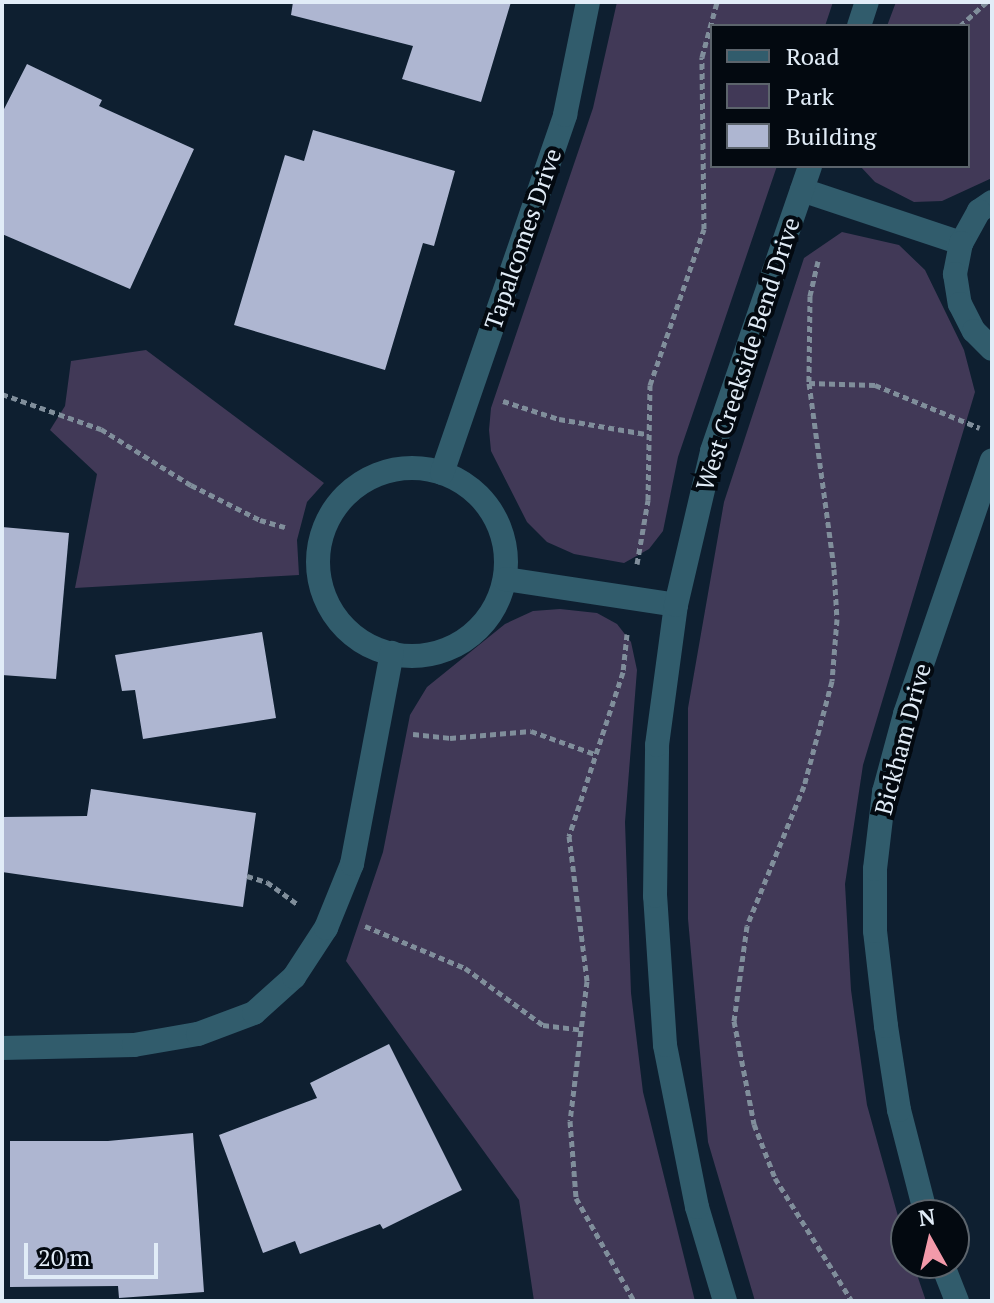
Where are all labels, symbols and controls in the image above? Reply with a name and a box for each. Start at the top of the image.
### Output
legend [710,24,970,168]
text: Road [786,40,840,72]
text: Park [786,80,834,112]
text: Building [786,120,876,152]
street label: Tapalcomes Drive [479,145,567,333]
street label: West Creekside Bend Drive [690,214,806,494]
street label: Bickham Drive [869,660,937,818]
north arrow [890,1199,970,1279]
text: N [917,1201,937,1232]
scale bar [28,1227,162,1277]
text: 20 m [38,1241,90,1273]

